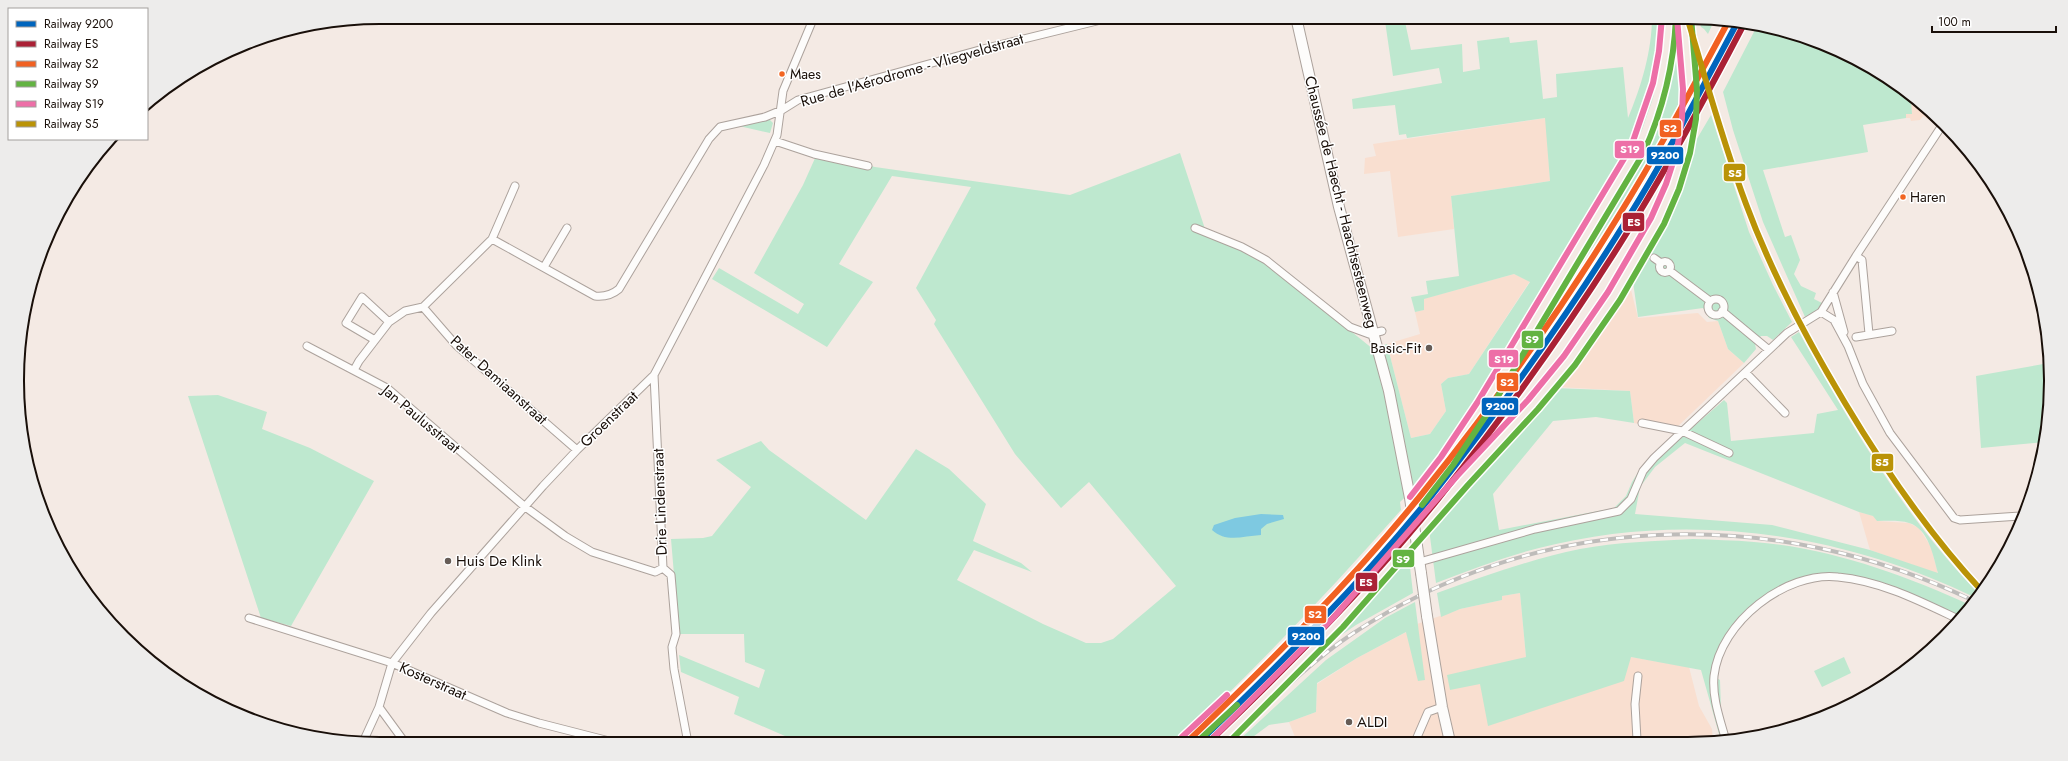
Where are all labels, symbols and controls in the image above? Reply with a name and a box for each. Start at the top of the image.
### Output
legend [8,8,148,140]
scale bar [1932,8,2056,34]
text: 100 m [1938,13,1971,31]
text: Railway 9200 [44,15,113,33]
street label: Rue de l'Aérodrome - Vliegveldstraat [798,27,1027,112]
text: Railway ES [44,35,99,53]
text: Railway S2 [44,55,99,73]
place label: Maes [790,64,821,84]
marker: Maes [777,69,787,79]
street label: Chaussée de Haecht - Haachtsesteenweg [1299,74,1383,330]
text: Railway S9 [44,75,99,93]
text: Railway S19 [44,95,104,113]
text: Railway S5 [44,115,99,133]
line badge: S2 [1659,119,1682,138]
text: S2 [1663,120,1677,136]
line badge: S19 [1614,140,1645,159]
text: S19 [1620,141,1640,157]
line badge: 9200 [1646,146,1684,165]
text: 9200 [1650,147,1680,163]
line badge: S5 [1723,163,1746,182]
text: S5 [1728,165,1742,181]
place label: Haren [1910,187,1946,207]
marker: Haren [1898,192,1908,202]
line badge: ES [1622,212,1645,232]
text: ES [1627,214,1641,230]
street label: Pater Damiaanstraat [446,330,553,430]
line badge: S9 [1521,330,1544,349]
text: S9 [1525,331,1539,347]
place label: Basic-Fit [1370,337,1421,359]
marker: Basic-Fit [1424,343,1434,353]
line badge: S19 [1488,349,1519,368]
text: S19 [1494,351,1514,367]
line badge: S2 [1496,372,1519,392]
text: S2 [1500,374,1514,390]
street label: Jan Paulusstraat [376,378,465,459]
street label: Groenstraat [575,385,643,452]
line badge: 9200 [1481,397,1519,416]
text: 9200 [1485,398,1515,414]
street label: Drie Lindenstraat [647,448,673,556]
line badge: S5 [1871,453,1894,472]
text: S5 [1875,454,1889,470]
line badge: S9 [1392,549,1415,568]
place label: Huis De Klink [456,550,542,572]
text: S9 [1396,551,1410,567]
marker: Huis De Klink [443,556,453,566]
line badge: ES [1355,572,1378,592]
text: ES [1359,574,1373,590]
line badge: S2 [1304,605,1327,624]
text: S2 [1308,606,1322,622]
line badge: 9200 [1287,626,1325,646]
text: 9200 [1291,628,1321,644]
street label: Kosterstraat [396,656,471,706]
place label: ALDI [1357,711,1388,733]
marker: ALDI [1344,717,1354,727]

